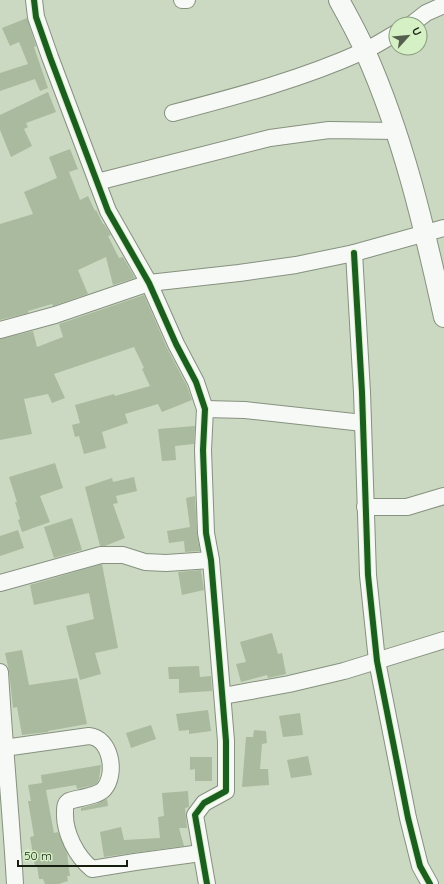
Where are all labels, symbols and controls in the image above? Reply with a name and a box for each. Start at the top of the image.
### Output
north arrow [388,16,428,56]
text: U [409,25,425,38]
scale bar [18,842,127,868]
text: 50 m [24,848,52,863]

